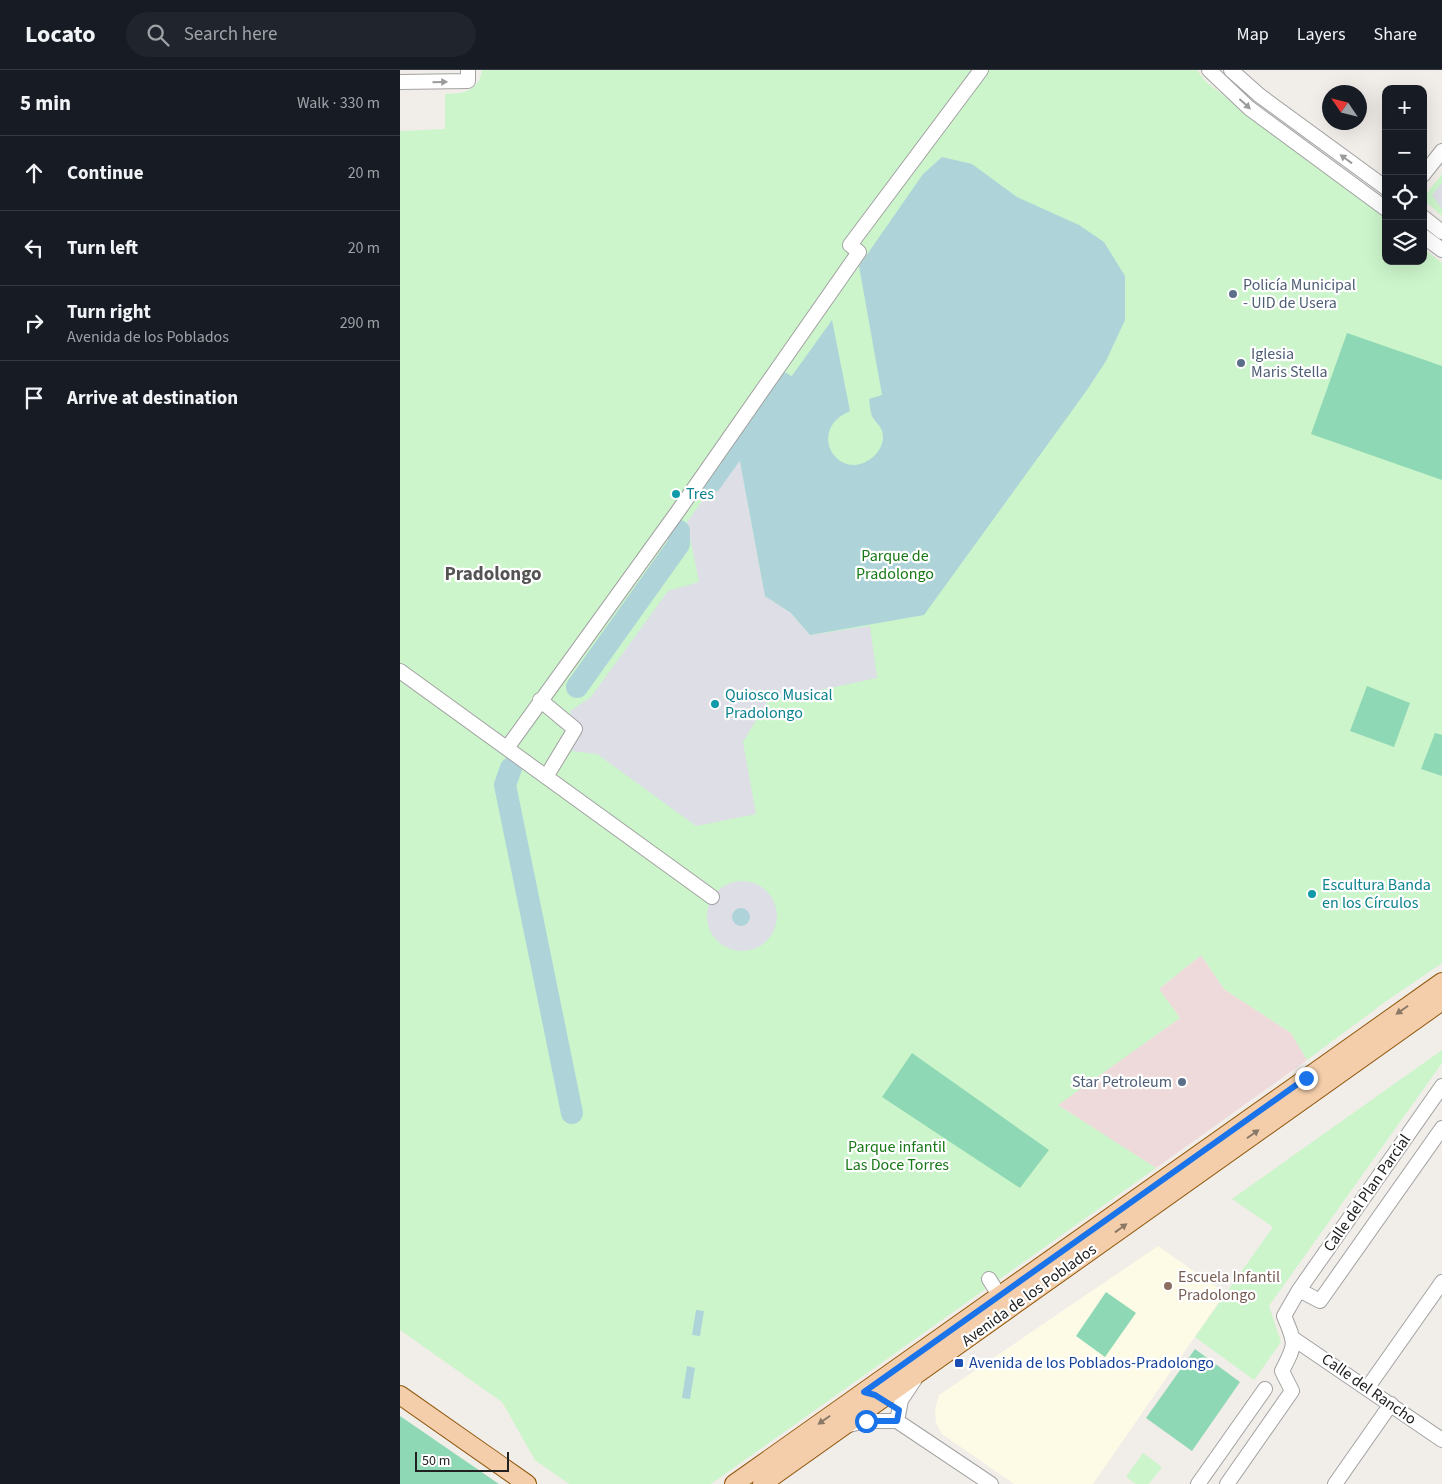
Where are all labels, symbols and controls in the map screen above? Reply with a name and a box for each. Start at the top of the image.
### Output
search box [126,12,476,57]
text: Locato [25,17,96,52]
icon: search [144,21,172,49]
text: Search here [184,21,277,48]
text: Map [1237,22,1269,47]
text: Layers [1297,22,1346,47]
text: Share [1374,22,1417,47]
one-way arrow [432,78,448,86]
north arrow [1322,85,1367,130]
map controls [1382,85,1427,265]
button: + [1382,85,1427,130]
text: 5 min [20,88,71,118]
text: Walk · 330 m [297,92,380,114]
one-way arrow [1238,98,1251,109]
button: − [1382,130,1427,175]
one-way arrow [1340,154,1353,164]
icon: ahead [20,159,48,187]
text: Continue [67,160,144,187]
text: 20 m [348,162,380,184]
button: locate [1382,175,1427,220]
button: layers [1382,220,1427,265]
icon: left [20,234,48,262]
text: Turn left [67,235,138,262]
text: 20 m [348,237,380,259]
place label: Policía Municipal - UID de Usera [1243,274,1356,314]
marker: Policía Municipal - UID de Usera [1227,288,1239,300]
text: Turn right [67,299,151,326]
icon: right [20,309,48,337]
text: 290 m [340,312,380,334]
text: Avenida de los Poblados [67,326,229,348]
place label: Iglesia Maris Stella [1251,343,1328,383]
marker: Iglesia Maris Stella [1235,357,1247,369]
icon: arrive [20,384,48,412]
text: Arrive at destination [67,385,238,412]
place label: Tres [686,483,714,505]
marker: Tres [670,488,682,500]
park label: Parque de Pradolongo [856,545,934,585]
district label: Pradolongo [445,561,542,588]
place label: Quiosco Musical Pradolongo [725,684,833,724]
marker: Quiosco Musical Pradolongo [709,698,721,710]
place label: Escultura Banda en los Círculos [1322,874,1431,914]
marker: Escultura Banda en los Círculos [1306,888,1318,900]
one-way arrow [1395,1005,1409,1015]
route end [1295,1067,1318,1090]
place label: Star Petroleum [1072,1071,1172,1093]
marker: Star Petroleum [1176,1076,1188,1088]
one-way arrow [1246,1129,1260,1139]
street label: Calle del Plan Parcial [1318,1130,1416,1256]
park label: Parque infantil Las Doce Torres [845,1136,949,1176]
one-way arrow [1114,1223,1128,1233]
street label: Avenida de los Poblados [957,1238,1101,1351]
place label: Escuela Infantil Pradolongo [1178,1266,1280,1306]
marker: Escuela Infantil Pradolongo [1162,1280,1174,1292]
street label: Calle del Rancho [1317,1348,1421,1430]
place label: Avenida de los Poblados-Pradolongo [969,1352,1214,1374]
marker: Avenida de los Poblados-Pradolongo [953,1357,965,1369]
route start [855,1410,878,1433]
one-way arrow [818,1415,831,1425]
scale bar [415,1449,509,1472]
text: 50 m [422,1451,450,1471]

